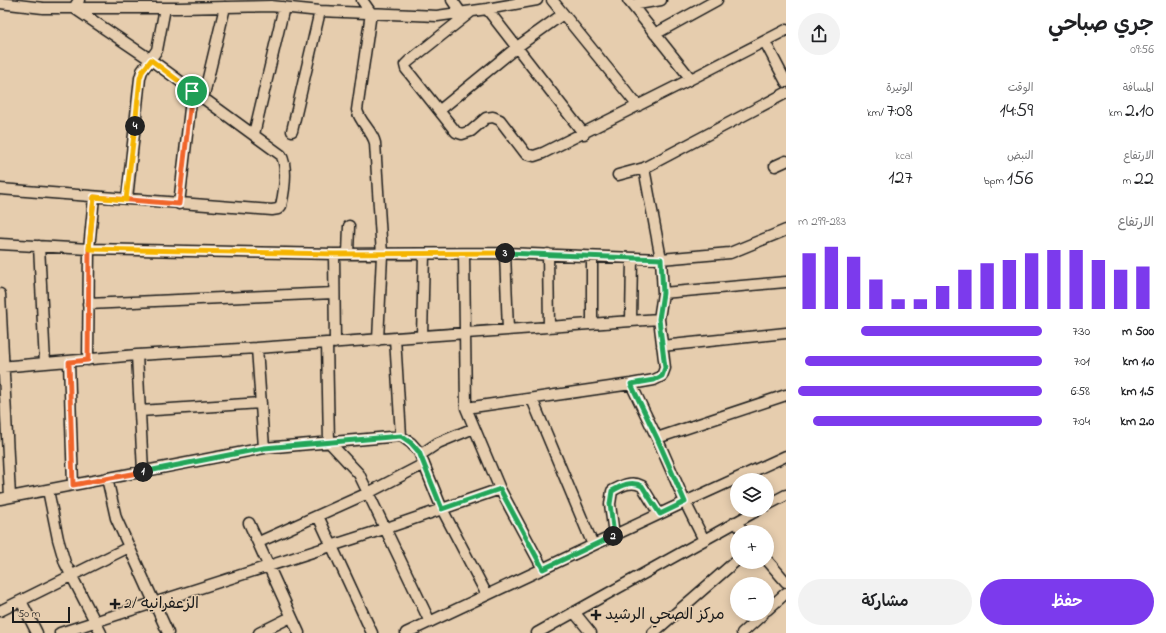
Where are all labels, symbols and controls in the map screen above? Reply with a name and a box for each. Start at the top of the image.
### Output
text: جري صباحي [1048,9,1154,41]
button: share [798,13,840,55]
text: 09:56 [1130,40,1154,59]
pin [175,74,209,108]
icon: arrive [181,80,203,102]
text: الوتيرة [886,80,913,96]
text: الوقت [1008,80,1033,96]
text: المسافة [1123,80,1154,96]
text: 7:08 [887,97,913,126]
text: 14:59 [1000,97,1033,126]
text: 2.10 [1125,97,1154,126]
text: /km [867,105,887,121]
text: km [1109,105,1125,121]
pin: 4 [125,116,145,136]
text: 4 [133,118,137,134]
text: kcal [895,148,913,164]
text: النبض [1007,148,1033,164]
text: الارتفاع [1123,148,1154,164]
text: 127 [888,164,913,193]
text: 156 [1007,165,1033,194]
text: 22 [1134,165,1154,194]
text: bpm [984,173,1007,189]
text: m [1123,173,1134,189]
text: 283–299 m [798,212,846,231]
text: الارتفاع [1118,213,1154,232]
pin: 3 [495,243,515,263]
text: 3 [503,245,507,261]
text: 7:30 [1073,322,1090,341]
text: 500 m [1122,322,1154,341]
text: 7:01 [1074,352,1090,371]
text: 1.0 km [1123,352,1154,371]
text: 6:58 [1071,382,1090,401]
text: 1.5 km [1121,382,1154,401]
text: 7:04 [1073,412,1090,431]
text: 2.0 km [1120,412,1154,431]
pin: 1 [133,462,153,482]
text: 1 [141,464,145,480]
map controls [730,473,774,621]
button: layers [730,473,774,517]
button: + [730,525,774,569]
pin: 2 [603,526,623,546]
text: 2 [610,528,616,544]
button: − [730,577,774,621]
button: مشاركة [798,579,972,625]
button: حفظ [980,579,1154,625]
place label: الزعفرانيه /2 [124,592,199,616]
marker: الزعفرانيه /2 [109,598,121,610]
place label: مركز الصحي الرشيد [605,603,725,628]
scale bar [12,605,70,624]
text: 50 m [18,606,40,622]
marker: مركز الصحي الرشيد [590,609,602,621]

